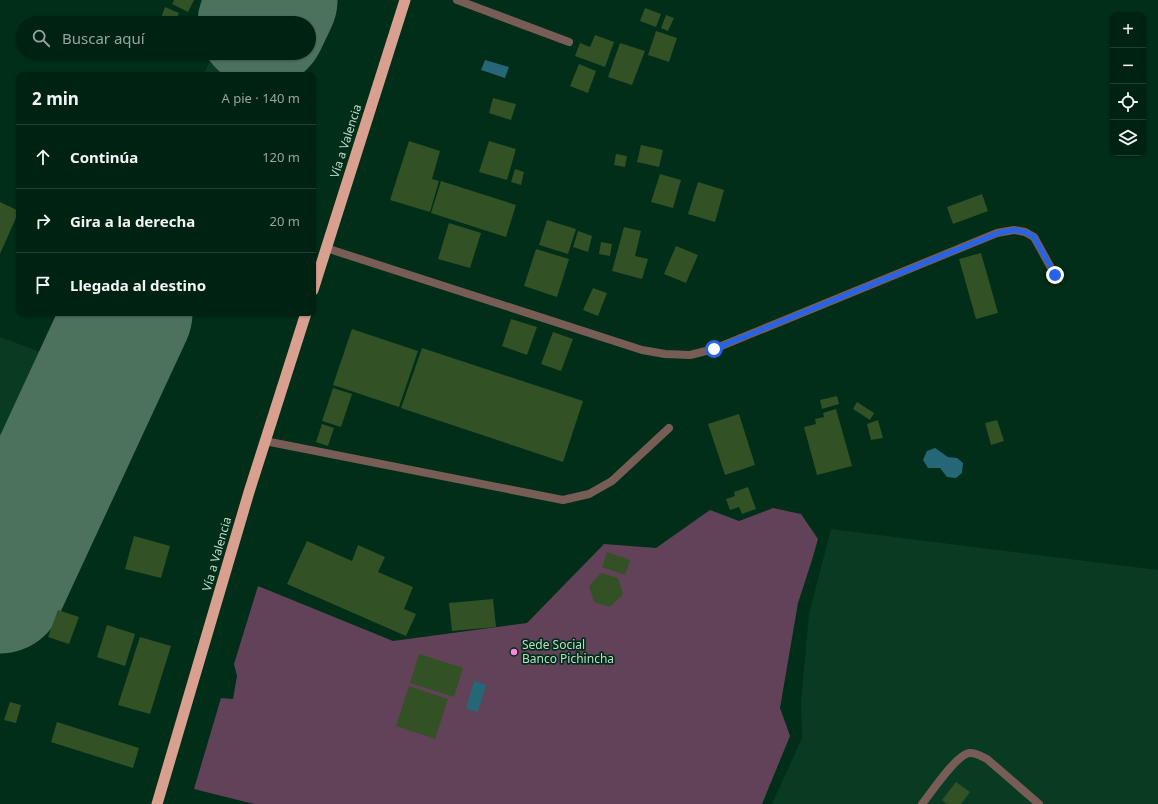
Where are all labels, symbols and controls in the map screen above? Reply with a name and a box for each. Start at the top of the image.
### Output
map controls [1110,12,1146,156]
button: + [1110,12,1146,48]
search box [16,16,316,60]
icon: search [30,27,52,49]
text: Buscar aquí [62,28,145,48]
button: − [1110,48,1146,84]
button: locate [1110,84,1146,120]
text: 2 min [32,87,79,110]
text: A pie · 140 m [222,89,300,107]
street label: Vía a Valencia [326,102,365,180]
button: layers [1110,120,1146,156]
icon: ahead [32,146,54,168]
text: Continúa [70,147,138,167]
text: 120 m [262,148,300,166]
icon: right [32,210,54,232]
text: Gira a la derecha [70,211,195,231]
text: 20 m [270,212,300,230]
route end [1046,266,1064,284]
icon: arrive [32,274,54,296]
text: Llegada al destino [70,275,206,295]
route start [705,340,723,358]
street label: Vía a Valencia [198,515,235,593]
place label: Sede Social Banco Pichincha [522,636,614,667]
marker: Sede Social Banco Pichincha [509,647,519,657]

